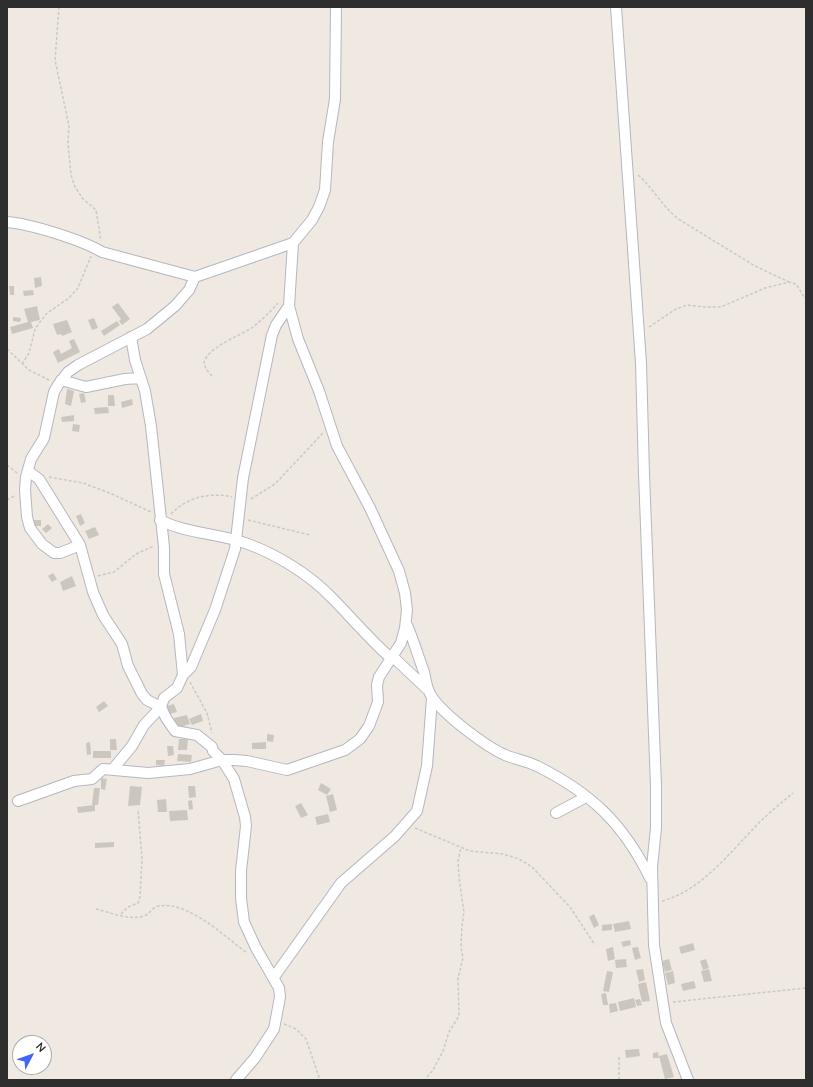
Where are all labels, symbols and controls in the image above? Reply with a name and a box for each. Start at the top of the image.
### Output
north arrow [12,1035,52,1075]
text: N [32,1039,49,1055]

